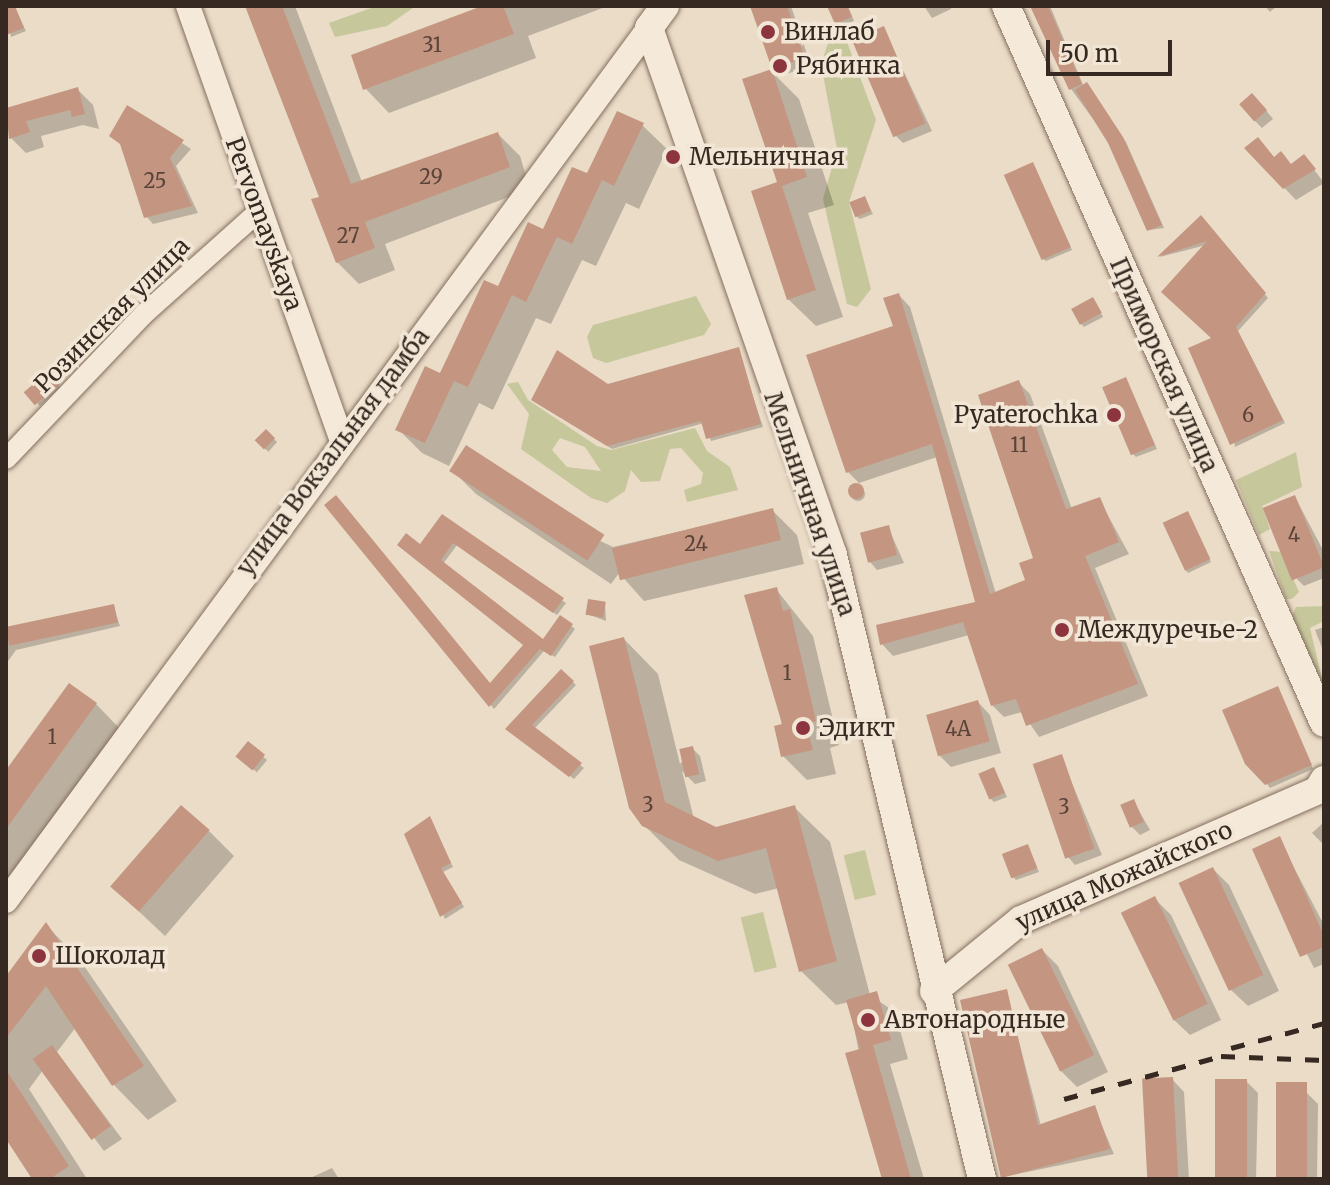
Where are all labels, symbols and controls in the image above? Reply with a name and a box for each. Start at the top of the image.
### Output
place label: Винлаб [784,18,874,46]
marker: Винлаб [759,23,777,41]
scale bar [1050,24,1176,74]
house number: 31 [422,32,442,56]
text: 50 m [1060,38,1119,69]
place label: Рябинка [796,52,900,80]
marker: Рябинка [771,57,789,75]
street label: Pervomayskaya [219,134,309,314]
place label: Мельничная [689,143,845,171]
marker: Мельничная [664,148,682,166]
house number: 29 [419,164,443,188]
house number: 25 [144,168,166,192]
house number: 27 [337,223,359,247]
street label: Розинская улица [28,231,196,399]
street label: Приморская улица [1104,253,1224,477]
street label: улица Вокзальная дамба [231,323,435,581]
street label: Мельничная улица [758,388,862,620]
place label: Pyaterochka [954,401,1098,429]
house number: 6 [1242,402,1254,426]
marker: Pyaterochka [1105,406,1123,424]
house number: 11 [1010,432,1028,456]
house number: 4 [1288,522,1300,546]
house number: 24 [684,531,708,555]
place label: Междуречье-2 [1078,616,1258,644]
marker: Междуречье-2 [1053,621,1071,639]
house number: 1 [782,660,792,684]
place label: Эдикт [819,714,895,742]
house number: 4А [945,716,971,740]
marker: Эдикт [794,719,812,737]
house number: 1 [47,724,57,748]
house number: 3 [642,792,654,816]
house number: 3 [1058,794,1070,818]
street label: улица Можайского [1011,815,1237,937]
place label: Шоколад [55,942,166,970]
marker: Шоколад [30,947,48,965]
place label: Автонародные [884,1006,1065,1034]
marker: Автонародные [859,1011,877,1029]

